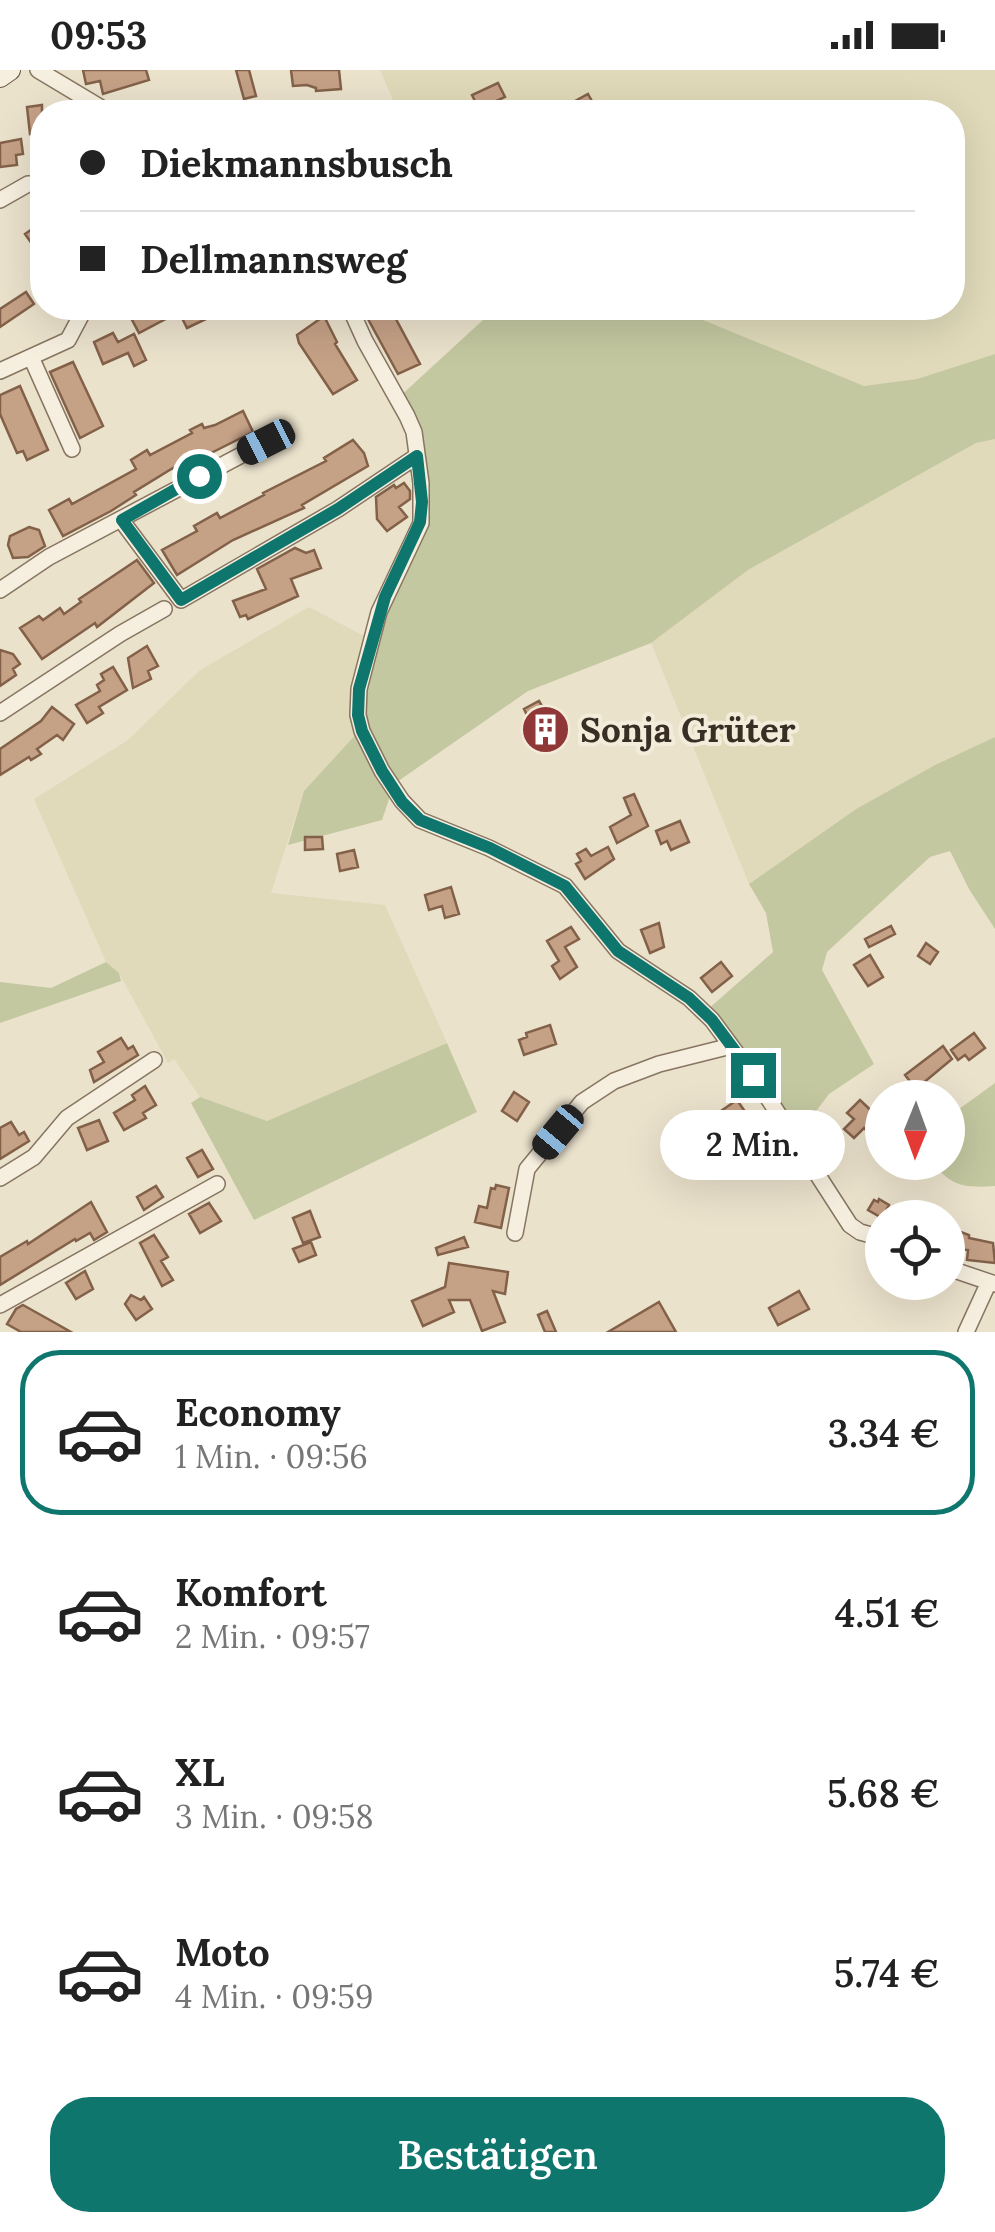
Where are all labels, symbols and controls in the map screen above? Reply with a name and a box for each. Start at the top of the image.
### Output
text: 09:53 [50,11,147,59]
text: Diekmannsbusch [140,139,453,187]
text: Dellmannsweg [140,235,407,283]
car [232,415,300,469]
route start [177,454,222,499]
building icon: Sonja Grüter [519,704,571,756]
place label: Sonja Grüter [580,707,796,752]
route end [731,1053,776,1098]
north arrow [865,1080,965,1180]
map controls [865,1080,965,1300]
car [527,1099,589,1165]
callout: 2 Min. [660,1110,846,1180]
text: 2 Min. [706,1124,799,1165]
button: locate [865,1200,965,1300]
icon: car [55,1388,145,1478]
text: Economy [175,1388,341,1436]
text: 3.34 € [828,1409,940,1457]
text: 1 Min. · 09:56 [175,1436,368,1477]
icon: car [55,1568,145,1658]
text: Komfort [175,1568,327,1616]
text: 4.51 € [835,1589,940,1637]
text: 2 Min. · 09:57 [175,1616,370,1657]
icon: car [55,1748,145,1838]
text: XL [175,1748,225,1796]
text: 5.68 € [827,1769,940,1817]
text: 3 Min. · 09:58 [175,1796,374,1837]
icon: car [55,1928,145,2018]
text: Moto [175,1928,270,1976]
text: 5.74 € [834,1949,940,1997]
text: 4 Min. · 09:59 [175,1976,374,2017]
button: Bestätigen [50,2097,945,2212]

